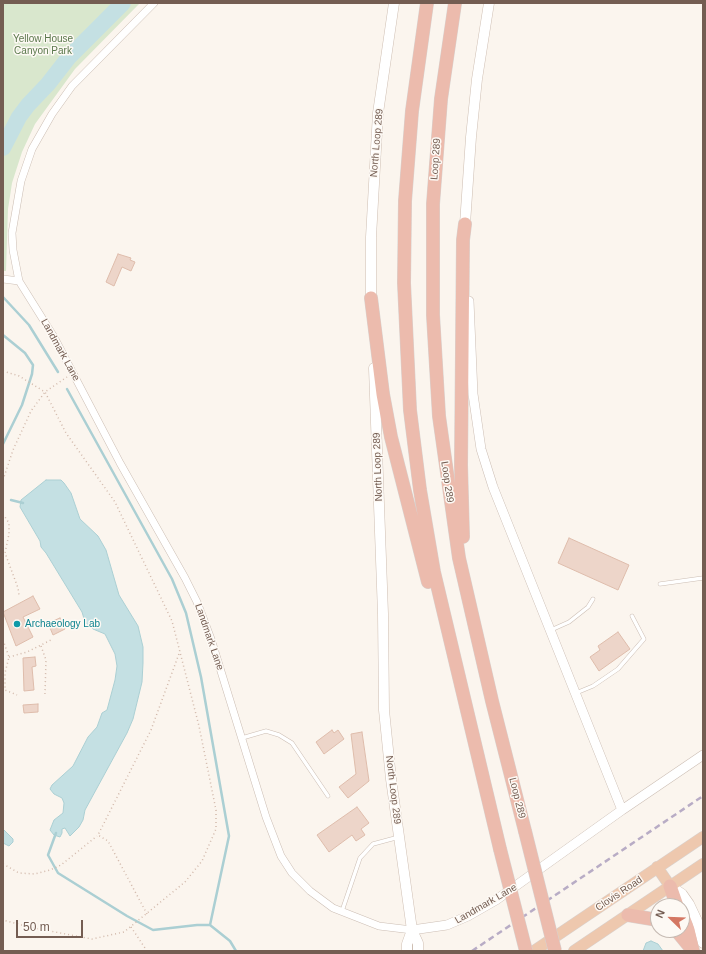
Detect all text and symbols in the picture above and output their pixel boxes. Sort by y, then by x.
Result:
park label: Yellow House Canyon Park [13,33,73,56]
street label: North Loop 289 [368,108,386,178]
street label: Loop 289 [429,138,443,180]
street label: Landmark Lane [38,317,82,383]
street label: North Loop 289 [371,432,385,502]
street label: Loop 289 [438,461,456,503]
street label: Landmark Lane [192,602,226,672]
place label: Archaeology Lab [25,618,100,630]
marker: Archaeology Lab [12,619,22,629]
street label: North Loop 289 [383,755,403,825]
street label: Loop 289 [506,776,528,820]
street label: Clovis Road [593,874,645,914]
street label: Landmark Lane [453,881,519,927]
north arrow [650,898,690,938]
text: N [653,908,667,920]
scale bar [18,912,85,938]
text: 50 m [23,920,50,934]

